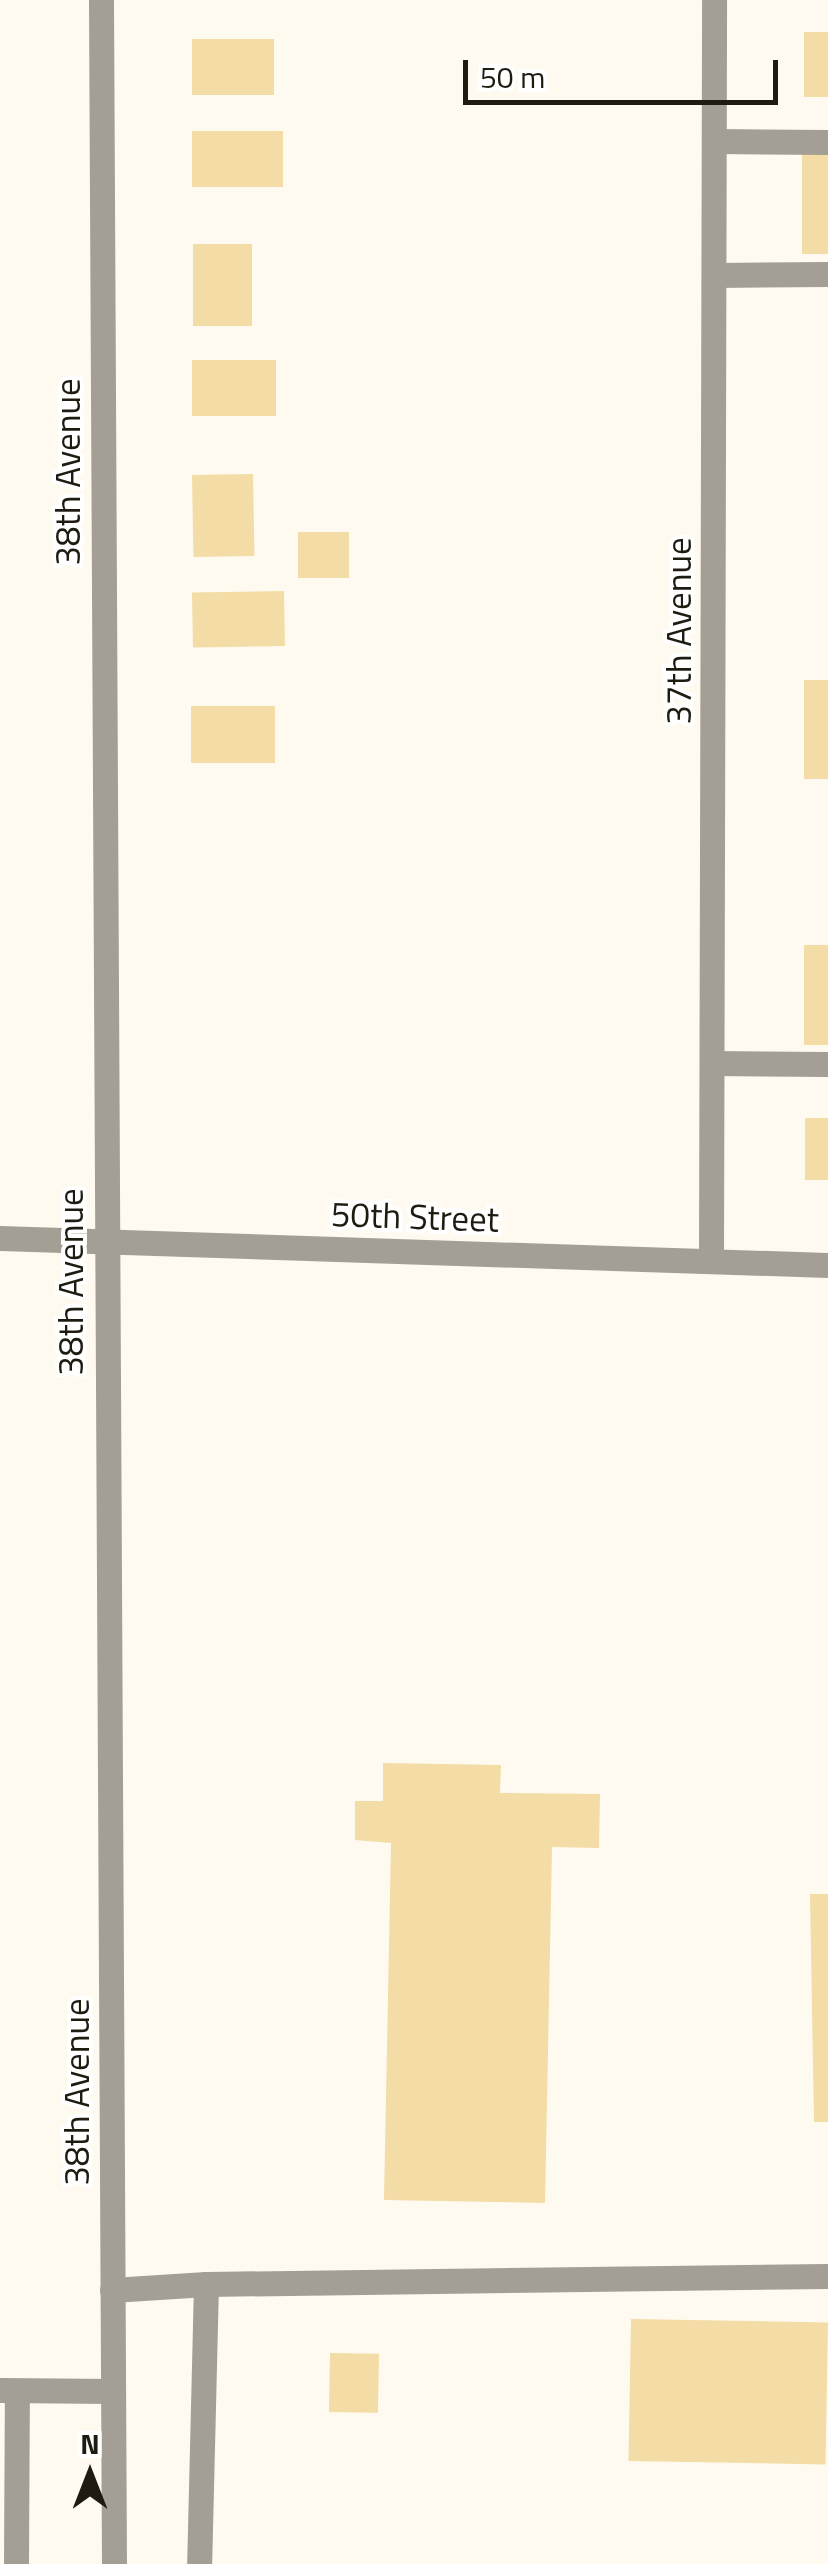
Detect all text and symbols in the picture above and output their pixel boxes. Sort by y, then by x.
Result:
scale bar [468,40,783,102]
text: 50 m [480,54,545,100]
street label: 38th Avenue [46,378,88,566]
street label: 37th Avenue [657,537,699,725]
street label: 38th Avenue [49,1188,91,1376]
street label: 50th Street [330,1192,500,1240]
street label: 38th Avenue [55,1998,97,2186]
text: N [80,2422,100,2465]
north arrow [40,2424,140,2524]

